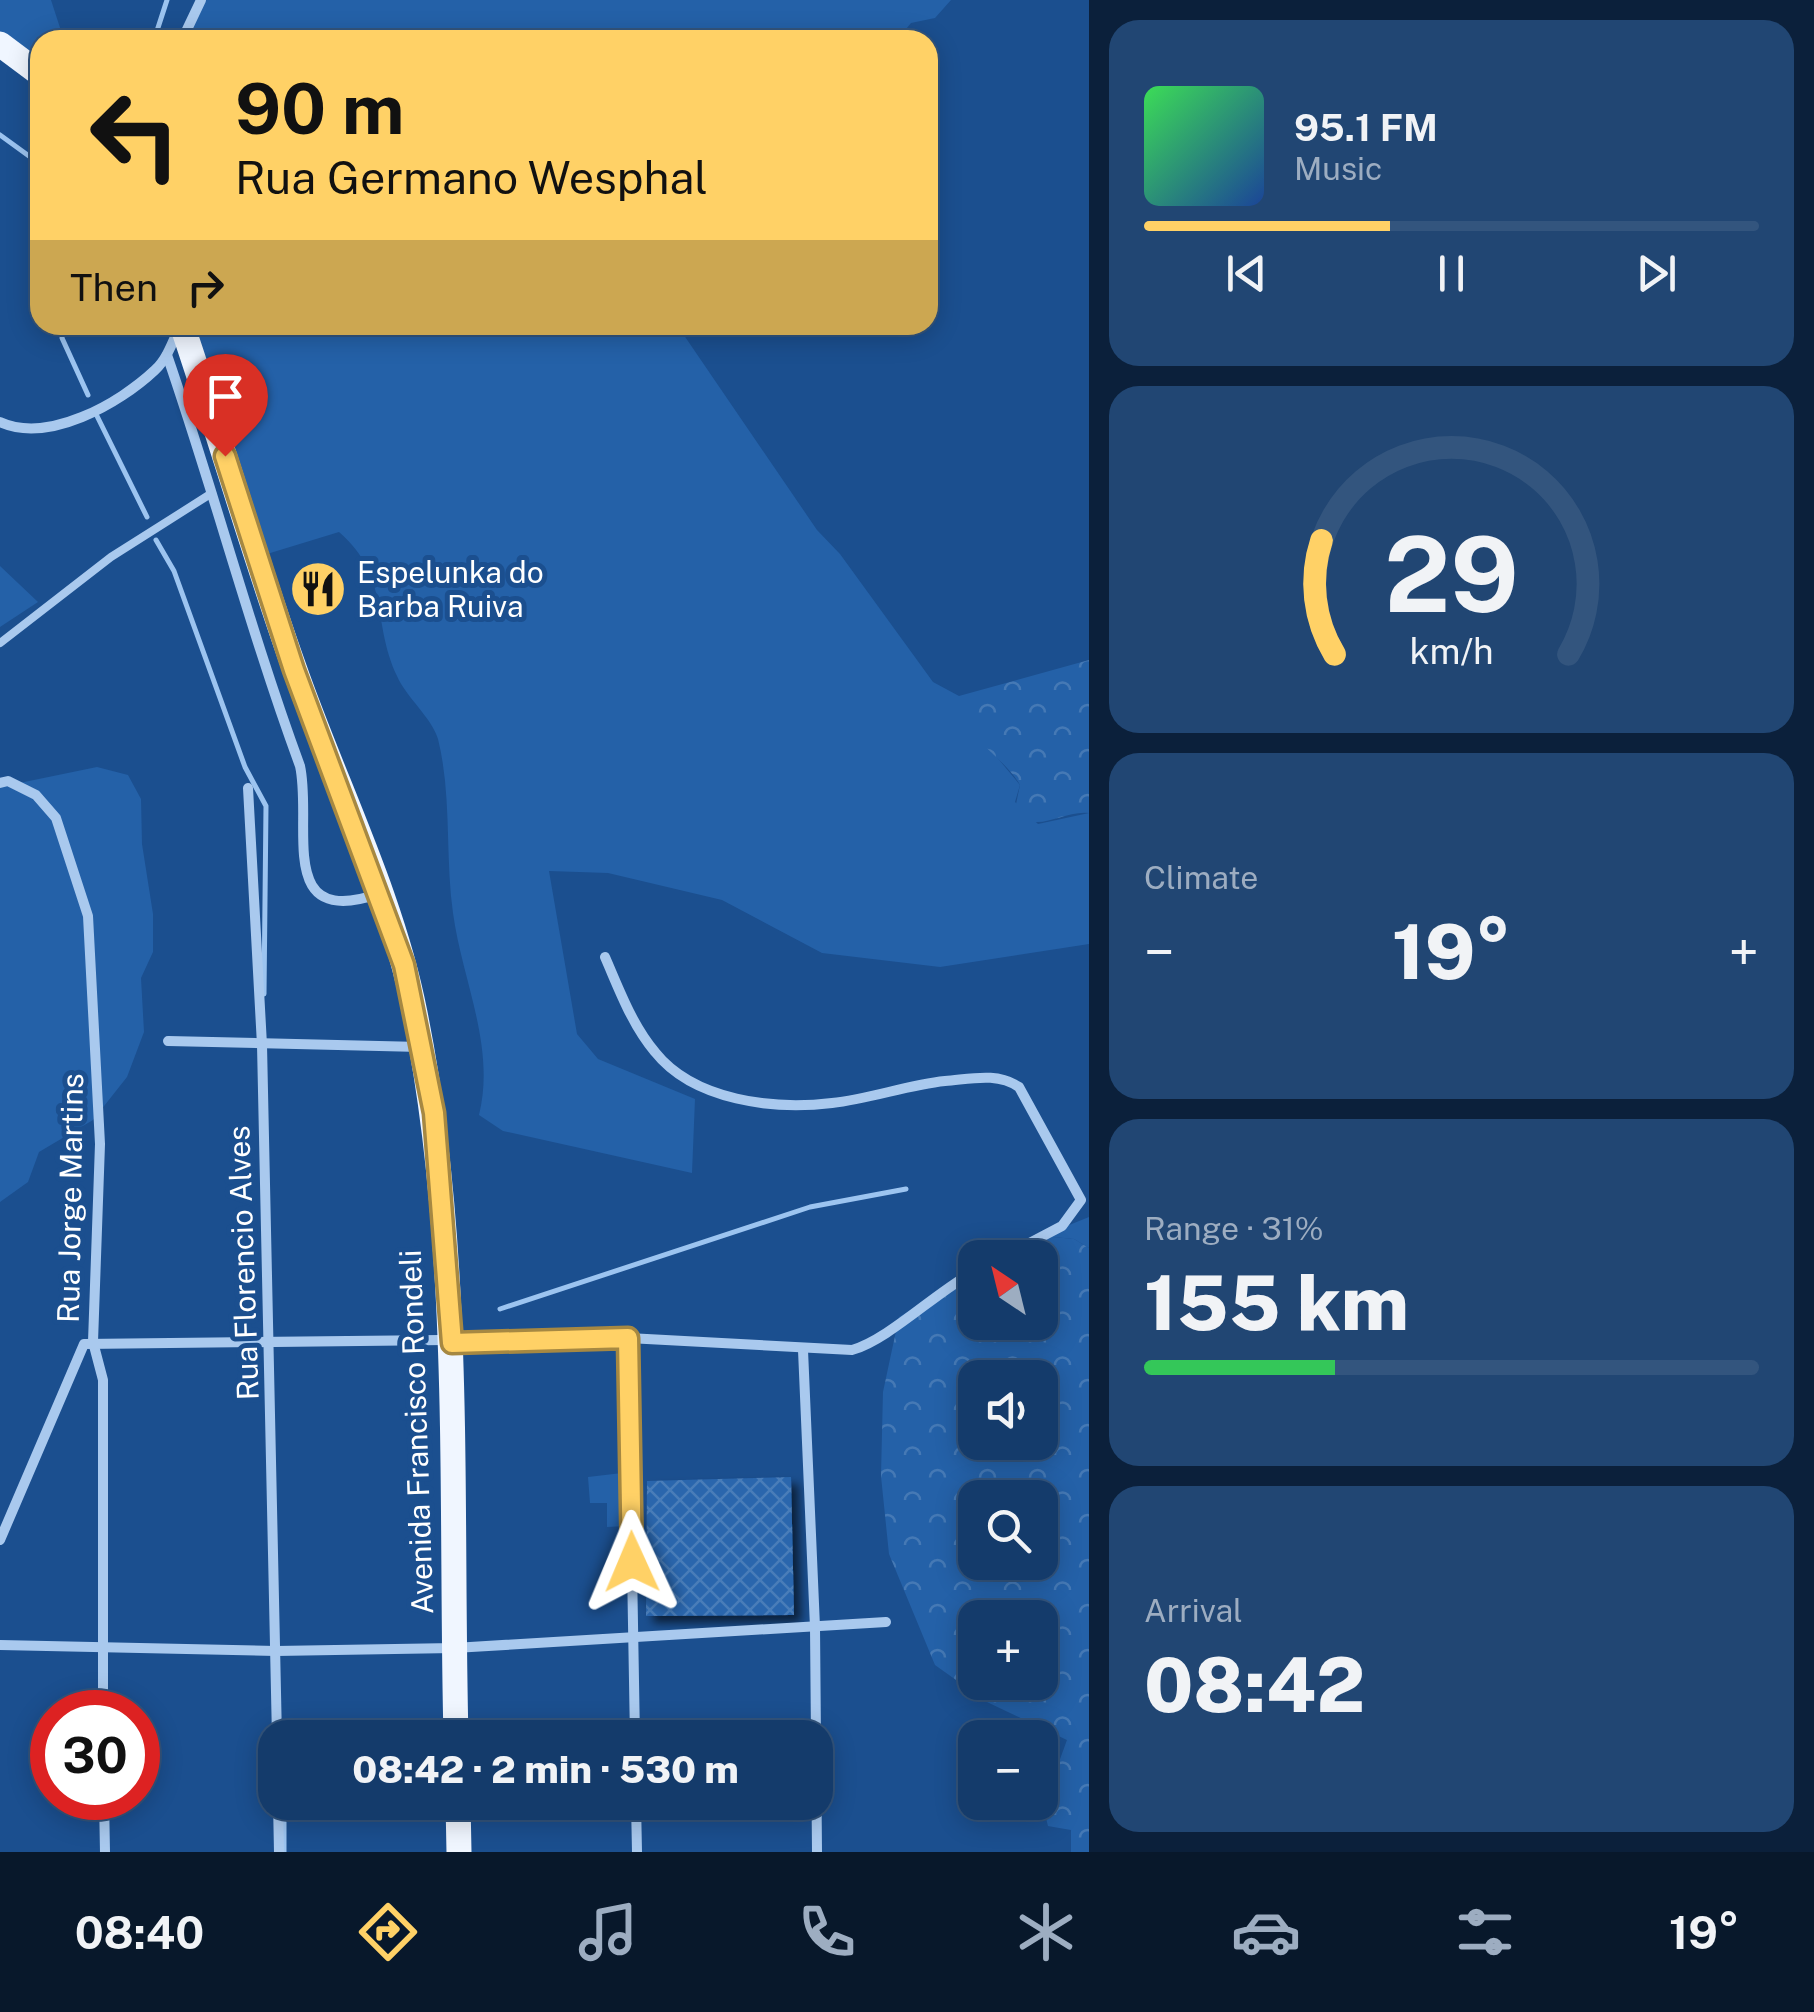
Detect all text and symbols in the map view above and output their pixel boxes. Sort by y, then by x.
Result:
text: 90 m [235,67,405,150]
icon: left [70,70,200,200]
text: 95.1 FM [1294,105,1438,150]
text: Music [1294,150,1382,187]
text: Rua Germano Wesphal [235,151,708,204]
icon: previous [1219,246,1274,301]
icon: pause [1424,246,1479,301]
icon: next [1629,246,1684,301]
icon: right [178,260,233,315]
text: Then [70,265,158,310]
pin [183,354,268,457]
icon: arrive [198,369,253,424]
text: 29 [1384,513,1519,635]
place label: Espelunka do Barba Ruiva [357,554,544,624]
restaurant icon: Espelunka do Barba Ruiva [288,559,348,619]
text: km/h [1409,630,1494,672]
text: Climate [1144,859,1258,896]
text: 19° [1392,908,1511,996]
text: − [1144,920,1175,984]
text: + [1729,920,1759,984]
street label: Rua Jorge Martins [50,1073,90,1323]
street label: Rua Florencio Alves [220,1125,266,1401]
text: Range · 31% [1144,1210,1324,1247]
north arrow [958,1240,1058,1340]
map controls [958,1240,1058,1820]
street label: Avenida Francisco Rondeli [392,1249,440,1615]
text: 155 km [1144,1259,1409,1347]
button: sound [958,1360,1058,1460]
button: search [958,1480,1058,1580]
position arrow [580,1510,684,1614]
text: Arrival [1144,1592,1243,1629]
button: + [958,1600,1058,1700]
text: 08:42 [1144,1641,1365,1729]
speed limit sign: 30 [30,1690,160,1820]
button: − [958,1720,1058,1820]
text: 08:42 · 2 min · 530 m [352,1747,739,1792]
icon: directions [353,1897,423,1967]
icon: music [573,1897,643,1967]
icon: phone [792,1897,862,1967]
icon: climate [1011,1897,1081,1967]
icon: car [1231,1897,1301,1967]
icon: filters [1450,1897,1520,1967]
text: 08:40 [75,1906,204,1959]
text: 19° [1669,1906,1739,1959]

